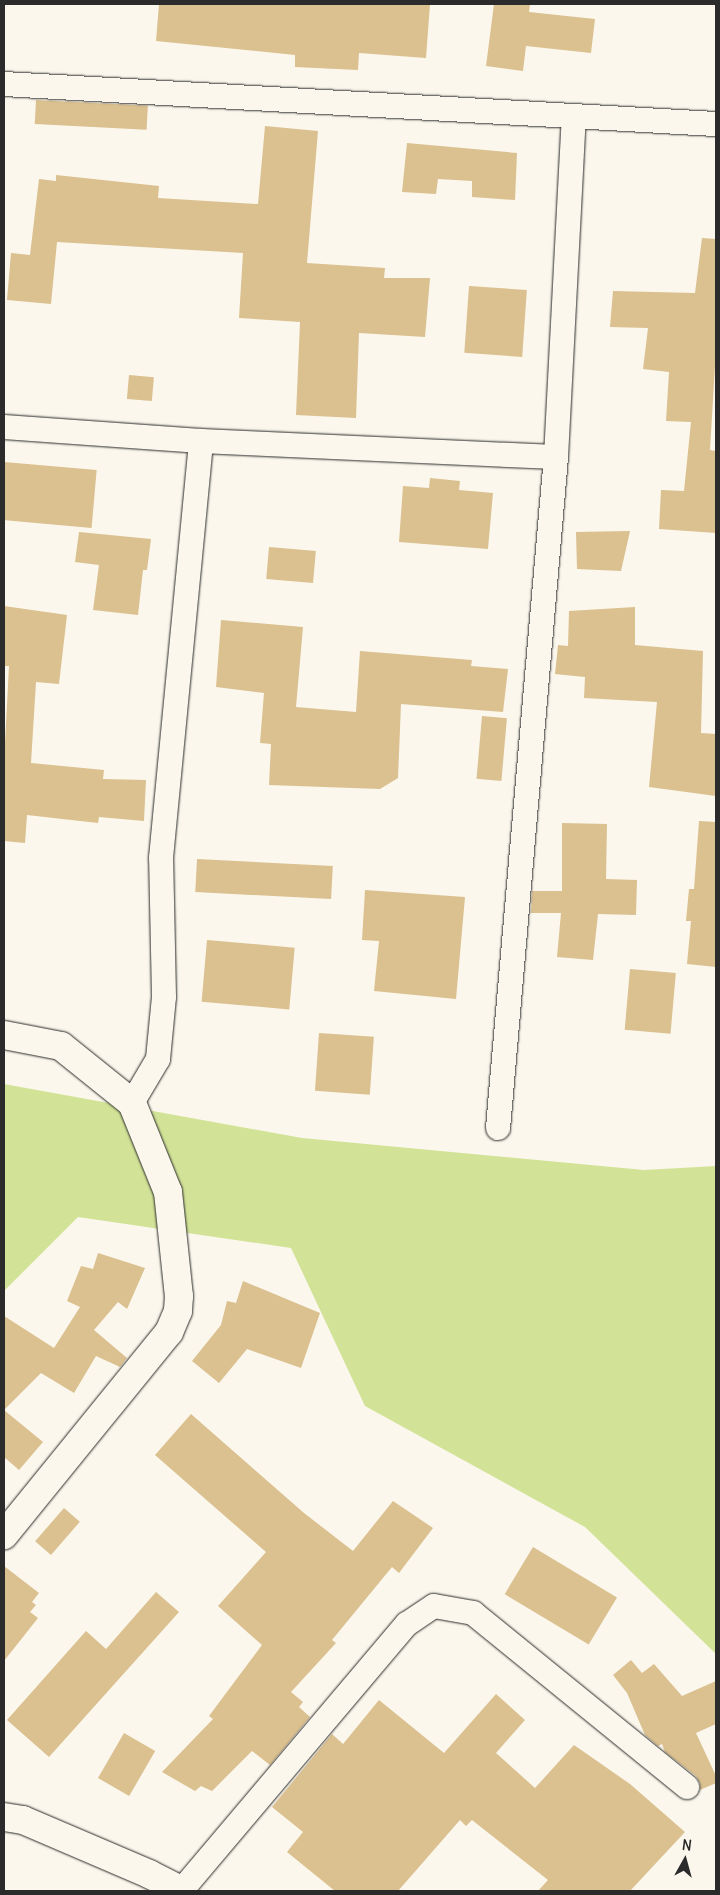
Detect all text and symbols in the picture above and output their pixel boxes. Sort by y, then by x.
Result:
north arrow [660,1835,710,1885]
text: N [681,1836,693,1855]

